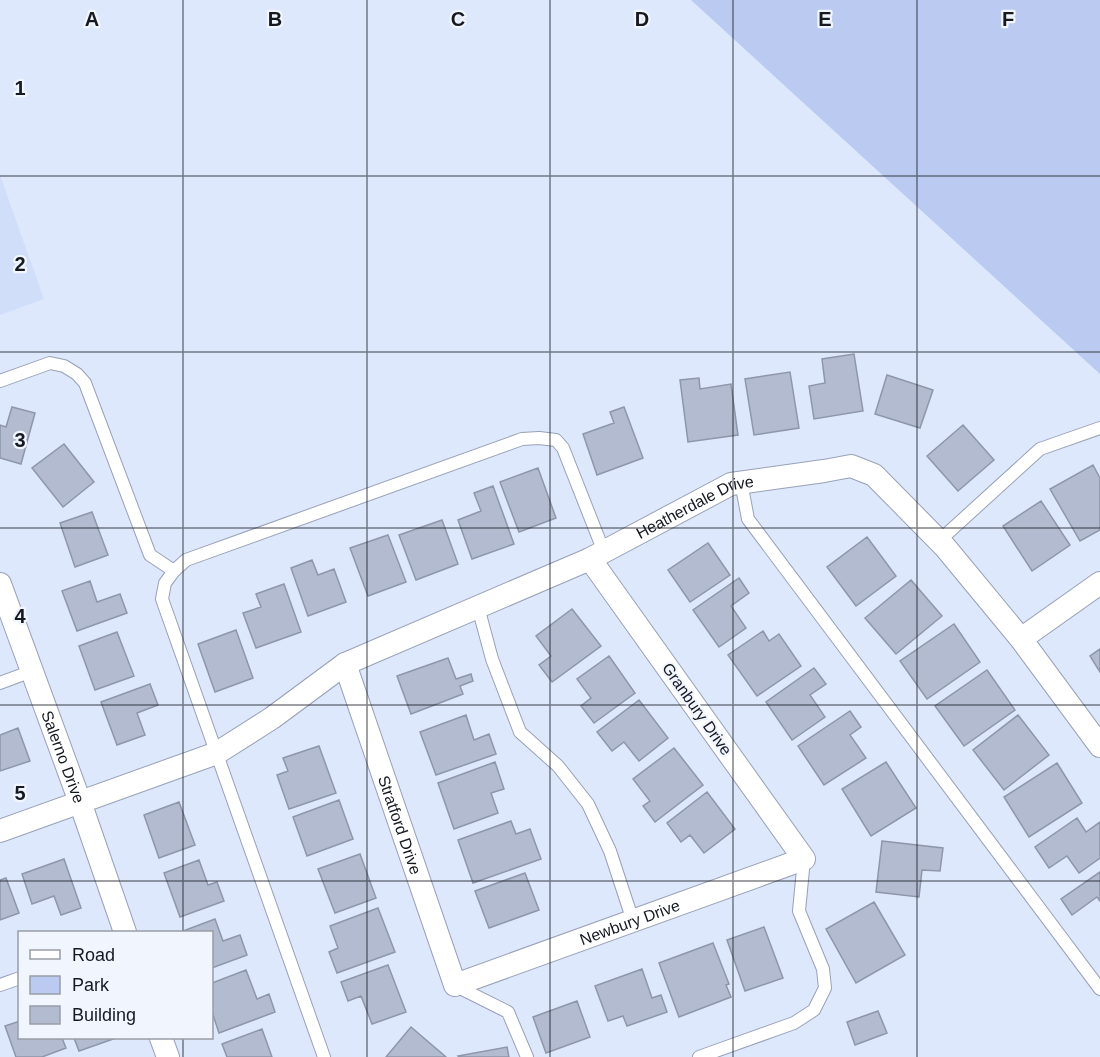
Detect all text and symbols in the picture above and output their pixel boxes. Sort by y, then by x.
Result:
text: A [85,8,99,30]
text: B [268,8,282,30]
text: C [451,8,465,30]
text: D [635,8,649,30]
text: E [818,8,832,30]
text: F [1002,8,1014,30]
text: 1 [14,77,26,99]
text: 2 [14,253,26,275]
text: 3 [14,429,26,451]
street label: Heatherdale Drive [633,472,755,541]
text: 4 [14,605,26,627]
street label: Granbury Drive [659,660,735,758]
street label: Salerno Drive [39,708,88,805]
street label: Stratford Drive [375,773,425,876]
text: 5 [14,782,26,804]
street label: Newbury Drive [577,896,682,948]
legend [18,931,213,1039]
text: Road [72,945,115,965]
text: Park [72,975,110,995]
text: Building [72,1005,136,1025]

